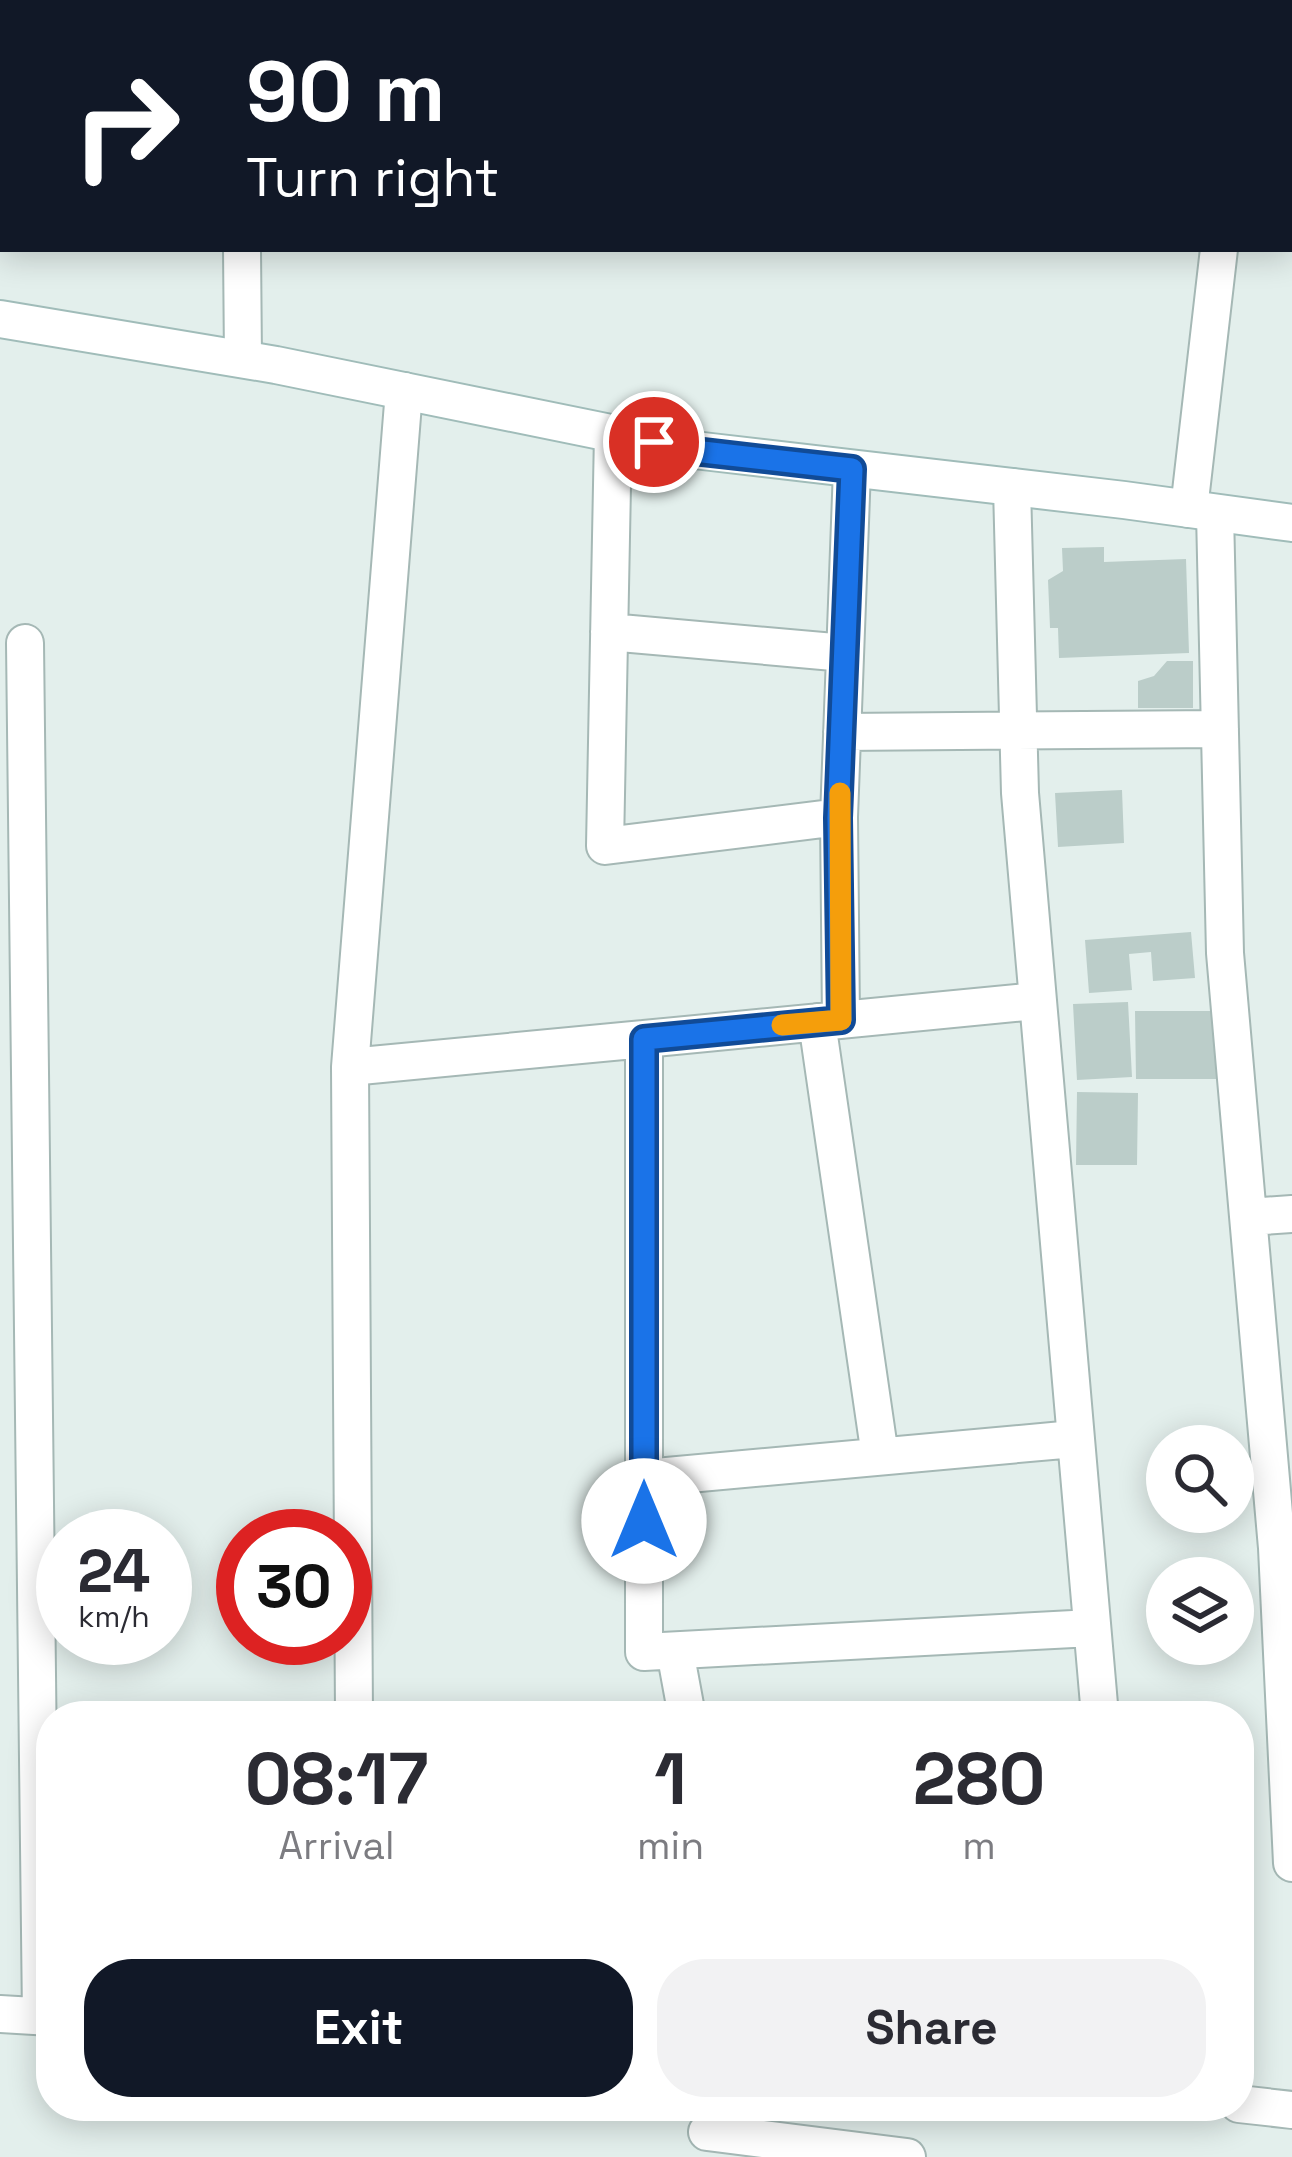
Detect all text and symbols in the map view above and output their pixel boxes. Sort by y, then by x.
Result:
text: 90 m [246,38,445,146]
icon: right [48,48,204,204]
text: Turn right [246,143,499,212]
pin [603,391,705,493]
icon: arrive [621,409,687,475]
map controls [1146,1425,1254,1665]
button: search [1146,1425,1254,1533]
position arrow [581,1458,707,1584]
speed limit sign: 30 [216,1509,372,1665]
text: 24 [78,1533,150,1610]
button: layers [1146,1557,1254,1665]
text: km/h [78,1597,150,1636]
text: 08:17 [245,1733,428,1825]
text: 1 [654,1733,687,1825]
text: 280 [913,1733,1045,1825]
text: Arrival [279,1821,394,1870]
text: min [637,1821,704,1870]
text: m [962,1821,996,1870]
button: Exit [84,1959,633,2097]
button: Share [657,1959,1206,2097]

